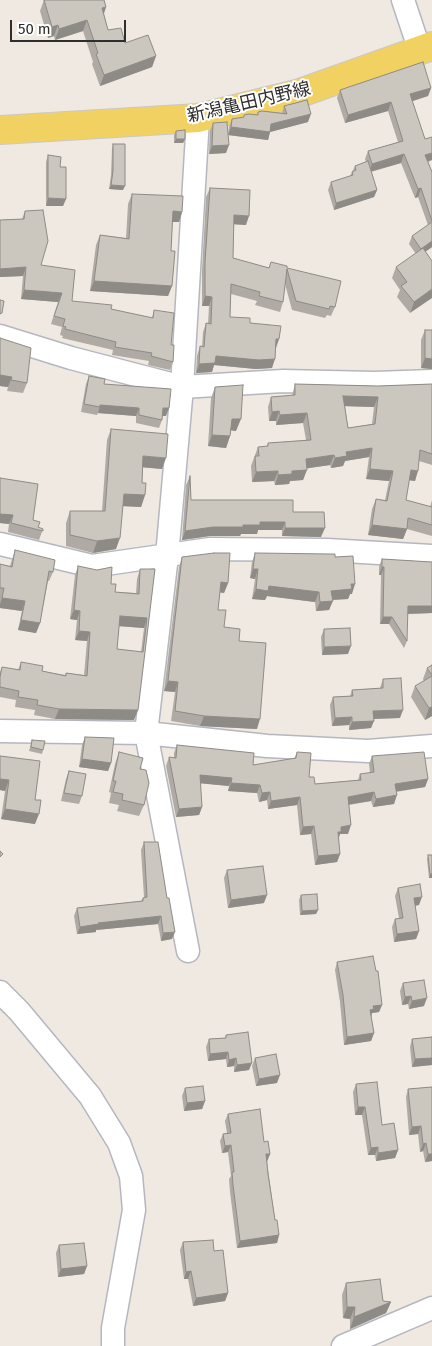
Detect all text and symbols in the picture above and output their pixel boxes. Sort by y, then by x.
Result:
scale bar [12,10,129,42]
text: 50 m [18,20,51,38]
street label: 新潟亀田内野線 [185,78,313,128]

